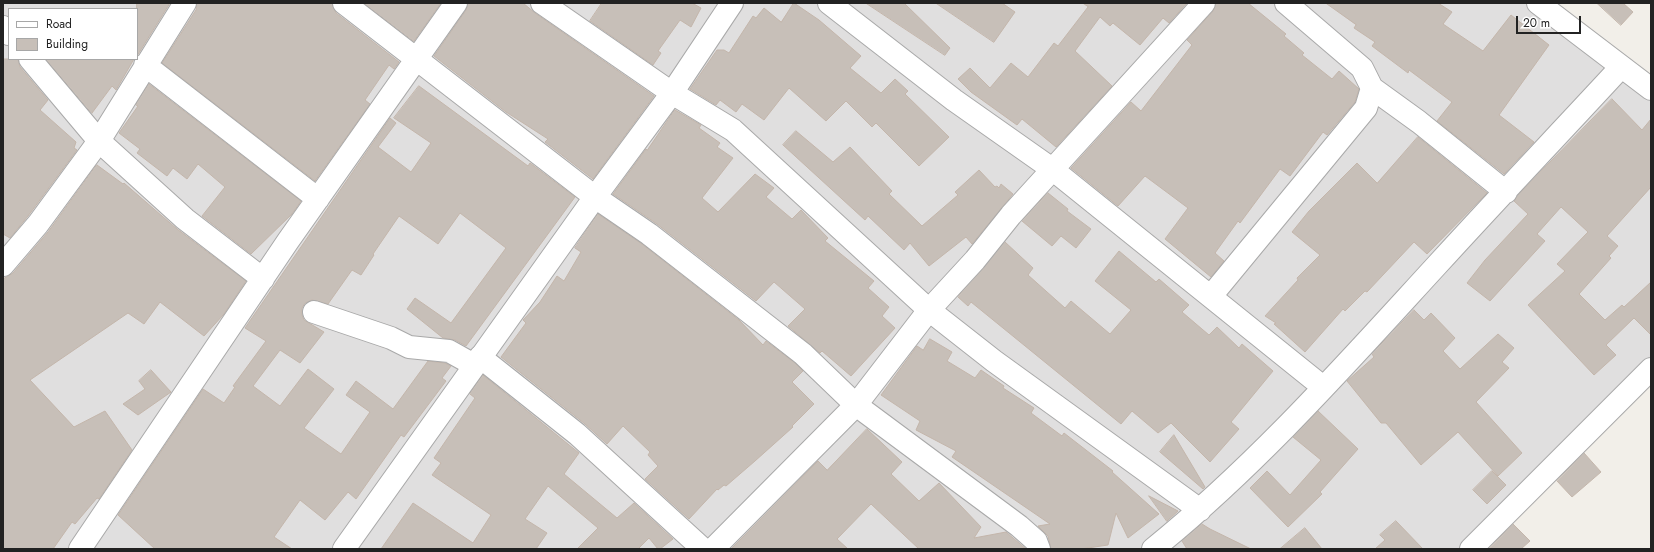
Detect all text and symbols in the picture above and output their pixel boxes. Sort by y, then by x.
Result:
legend [8,8,138,60]
scale bar [1518,8,1583,34]
text: 20 m [1523,14,1550,32]
text: Road [46,15,72,33]
text: Building [46,35,88,53]

